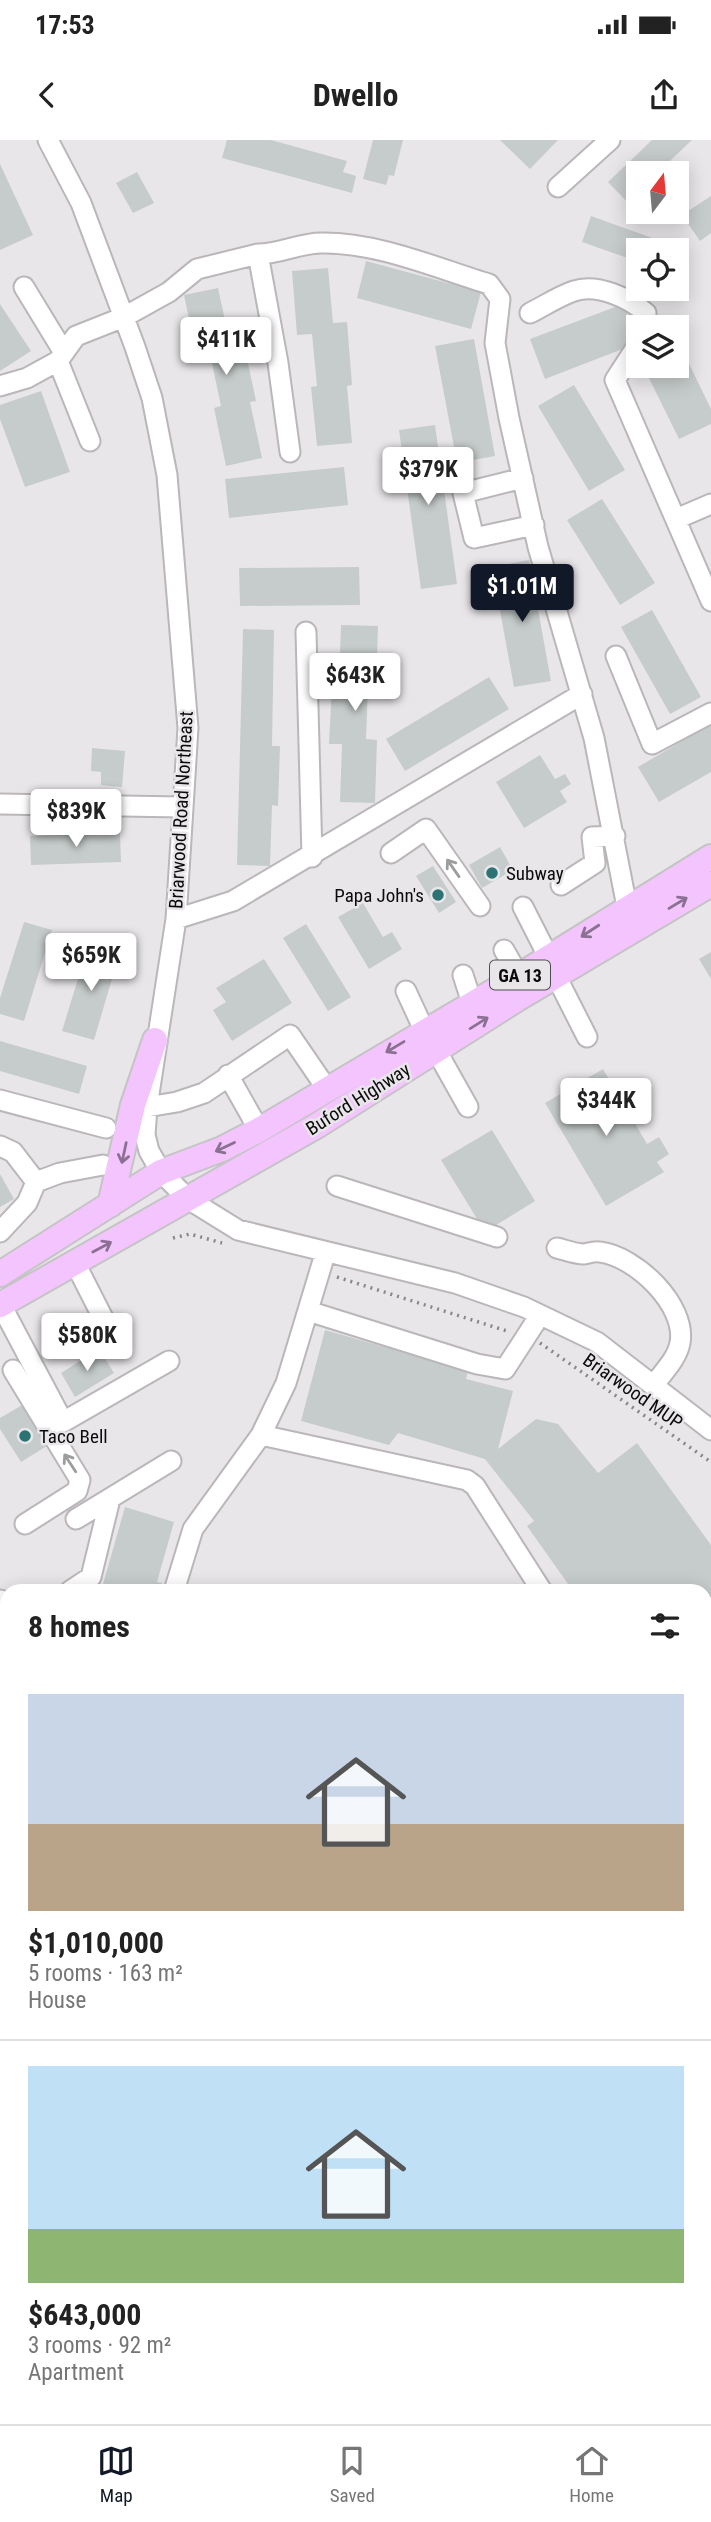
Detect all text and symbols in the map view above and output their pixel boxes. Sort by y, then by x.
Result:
text: 17:53 [35,10,95,40]
icon: back [28,76,66,114]
text: Dwello [313,76,398,114]
icon: share [645,76,683,114]
north arrow [626,161,690,224]
map controls [626,161,689,378]
button: locate [626,238,689,301]
button: layers [626,315,689,378]
pin: $411K [177,317,275,377]
text: $411K [196,326,256,353]
pin: $379K [379,448,477,507]
text: $379K [398,456,458,483]
pin: $1.01M [465,564,579,624]
text: $1.01M [487,573,557,600]
pin: $643K [306,654,404,713]
text: $643K [325,662,385,689]
street label: Briarwood Road Northeast [164,711,198,909]
pin: $839K [27,790,125,849]
text: $839K [46,798,106,825]
one-way arrow [446,858,461,877]
place label: Subway [506,862,564,885]
marker: Subway [484,865,500,881]
place label: Papa John's [334,884,424,907]
marker: Papa John's [430,887,446,903]
one-way arrow [667,896,687,910]
one-way arrow [581,924,601,938]
pin: $659K [42,934,140,993]
text: $659K [61,942,121,969]
road number: GA 13 [490,960,550,990]
one-way arrow [469,1016,488,1030]
one-way arrow [386,1040,405,1055]
street label: Buford Highway [302,1058,414,1140]
pin: $344K [557,1079,655,1138]
text: $344K [576,1087,636,1114]
one-way arrow [116,1141,130,1164]
one-way arrow [215,1141,236,1154]
one-way arrow [91,1240,111,1254]
pin: $580K [38,1314,136,1373]
text: $580K [57,1322,117,1349]
street label: Briarwood MUP [579,1348,687,1434]
place label: Taco Bell [39,1425,108,1448]
marker: Taco Bell [17,1428,33,1444]
one-way arrow [62,1454,76,1474]
icon: filters [646,1607,684,1645]
text: 8 homes [28,1609,130,1644]
icon: home [293,1739,419,1865]
text: $1,010,000 [28,1925,164,1960]
text: 5 rooms · 163 m² [28,1960,183,1987]
text: House [28,1987,86,2014]
icon: home [293,2111,419,2237]
text: $643,000 [28,2297,141,2332]
text: 3 rooms · 92 m² [28,2332,171,2359]
text: Apartment [28,2359,124,2386]
tab: Map [97,2442,135,2507]
tab: Saved [330,2442,375,2507]
tab: Home [569,2442,614,2507]

